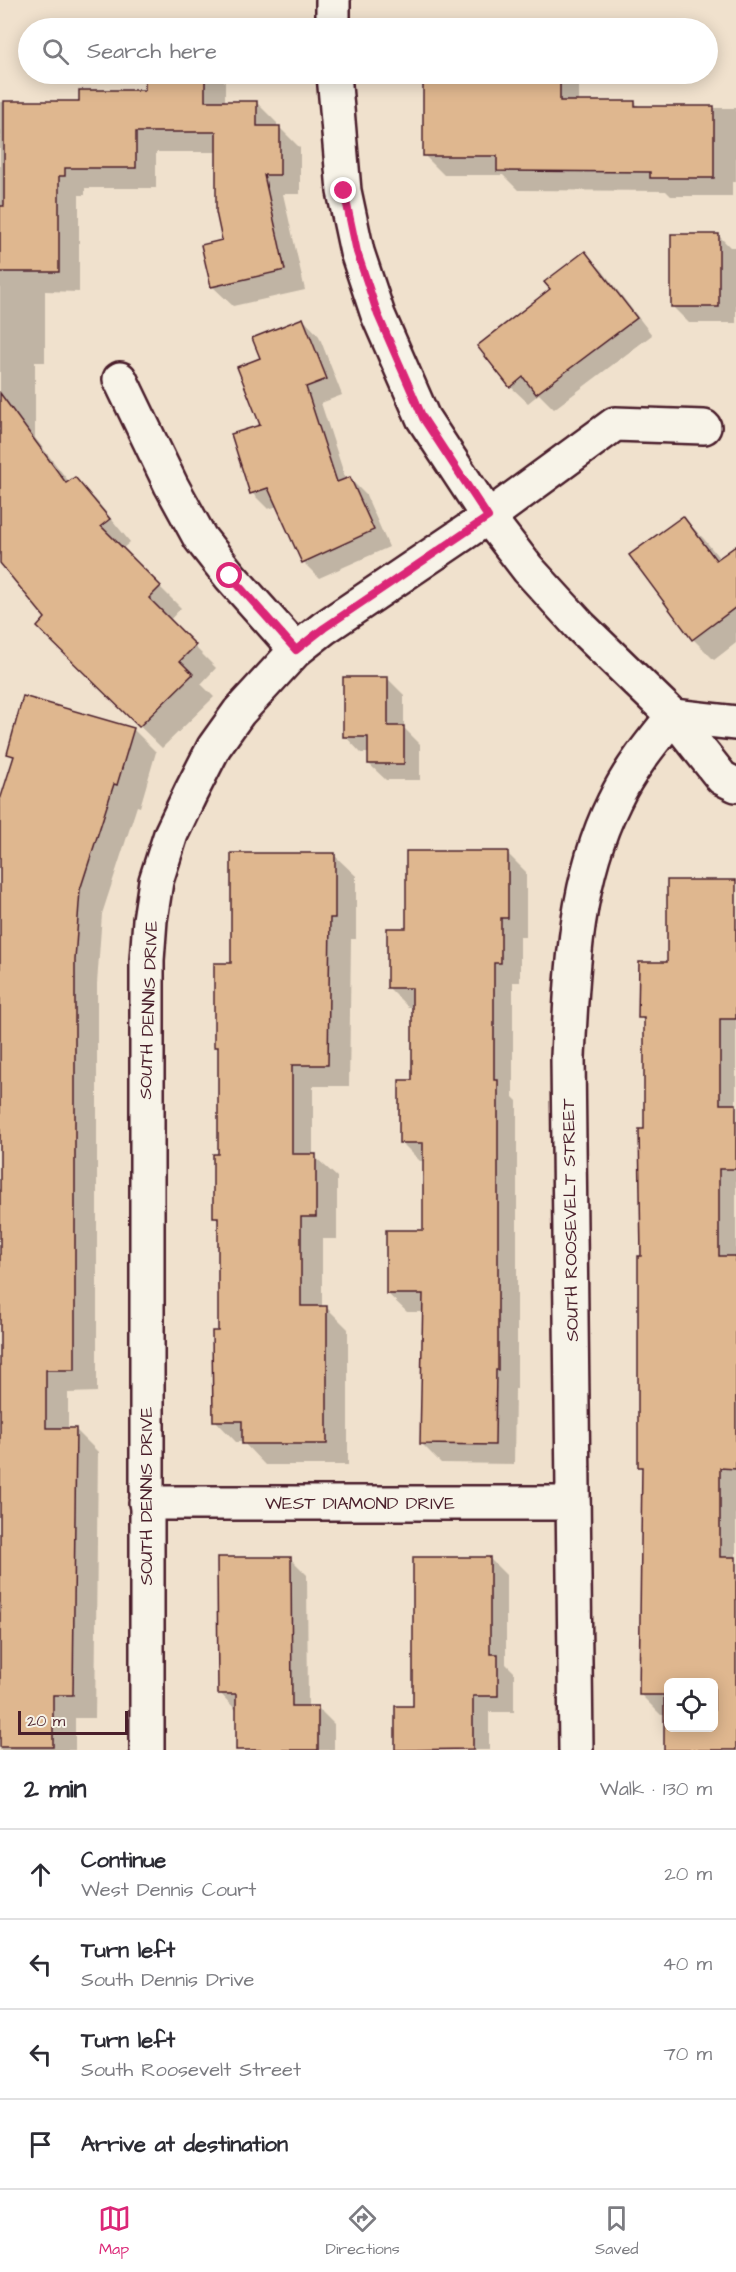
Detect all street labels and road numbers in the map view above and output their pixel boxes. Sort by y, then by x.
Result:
street label: SOUTH DENNIS DRIVE [133,920,164,1100]
street label: SOUTH ROOSEVELT STREET [556,1097,585,1342]
street label: SOUTH DENNIS DRIVE [134,1406,159,1585]
street label: WEST DIAMOND DRIVE [265,1491,455,1516]

